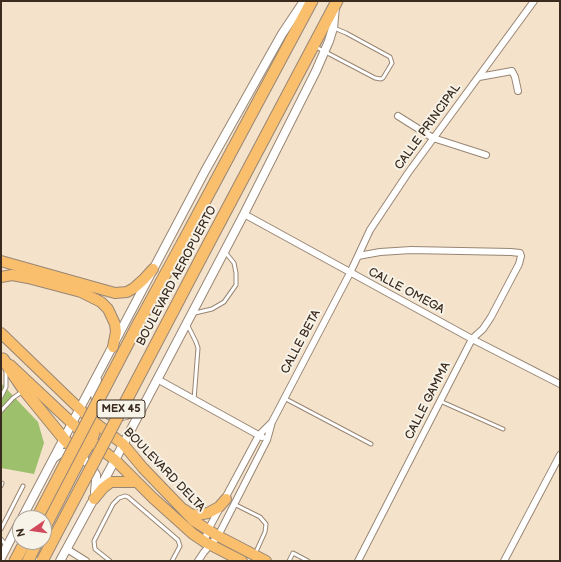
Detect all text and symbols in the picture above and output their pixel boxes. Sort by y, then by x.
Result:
street label: CALLE PRINCIPAL [392,81,464,173]
street label: BOULEVARD AEROPUERTO [134,204,220,348]
street label: CALLE OMEGA [365,265,447,317]
street label: CALLE BETA [278,308,324,376]
street label: CALLE GAMMA [402,360,454,442]
road number: MEX 45 [97,400,145,418]
street label: BOULEVARD DELTA [120,425,208,515]
north arrow [12,510,52,550]
text: N [14,527,28,538]

